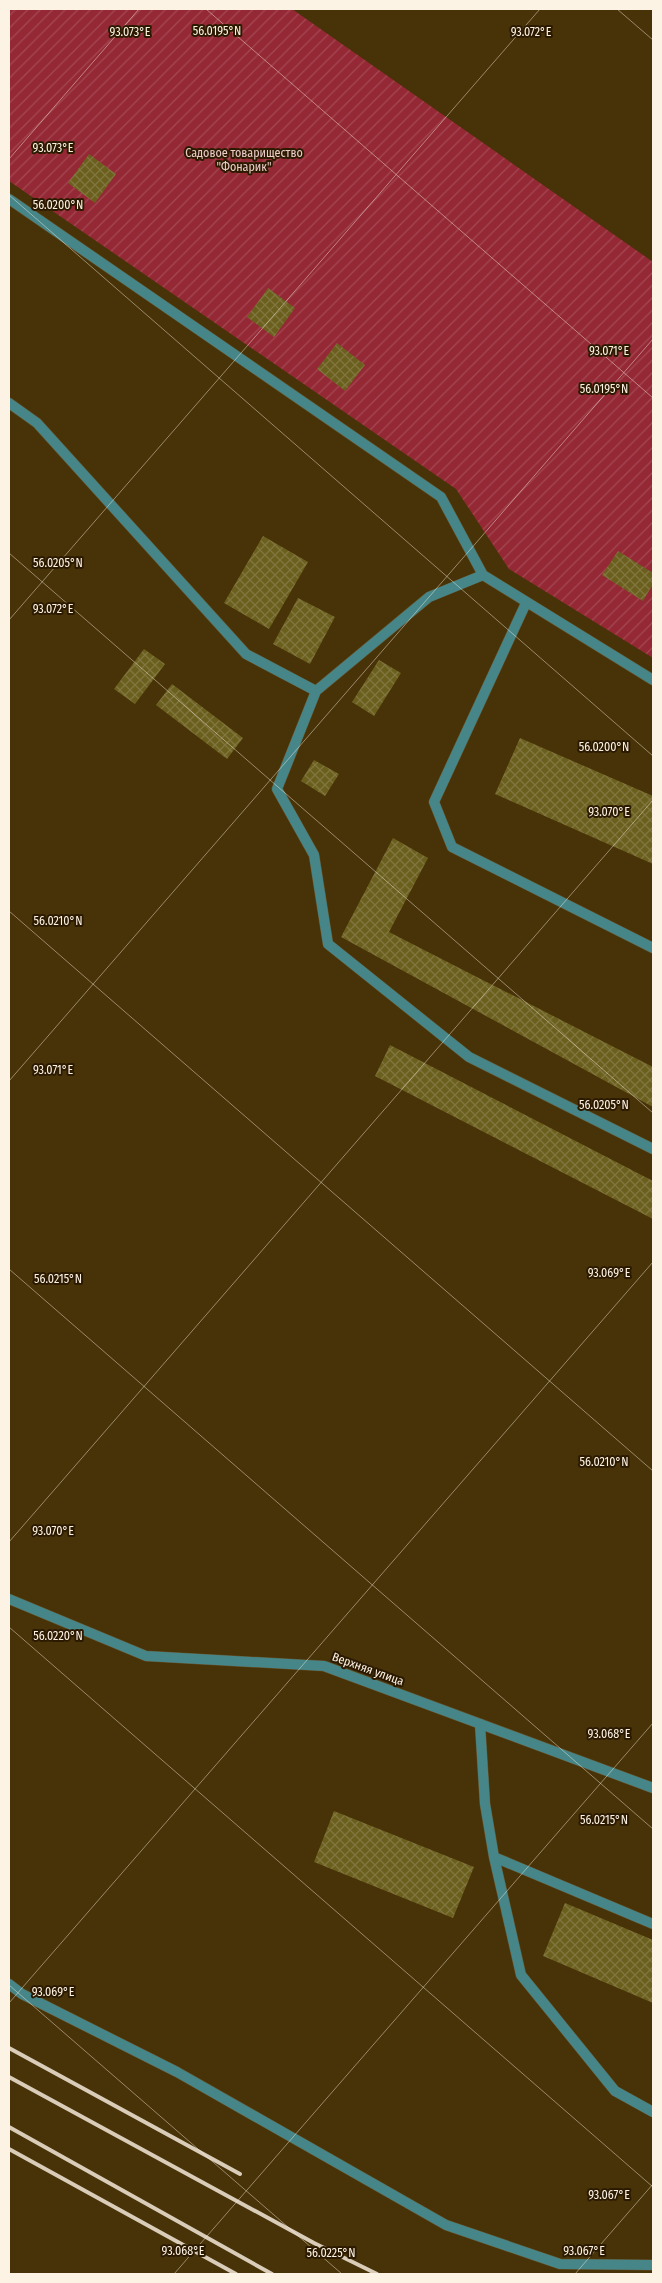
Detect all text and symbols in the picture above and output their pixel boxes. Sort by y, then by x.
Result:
text: 56.0195°N [193,24,241,38]
text: 93.073°E [110,25,151,39]
text: 93.072°E [511,25,552,39]
text: 93.073°E [33,141,74,155]
park label: Садовое товарищество "Фонарик" [185,146,303,174]
text: 56.0200°N [33,198,83,212]
text: 93.071°E [589,344,629,358]
text: 56.0195°N [580,382,628,396]
text: 56.0205°N [33,556,83,570]
text: 93.072°E [33,602,74,616]
text: 56.0200°N [579,740,629,754]
text: 93.070°E [588,805,630,819]
text: 56.0210°N [34,914,82,928]
text: 93.071°E [33,1063,73,1077]
text: 56.0205°N [579,1098,629,1112]
text: 93.069°E [588,1266,631,1280]
text: 56.0215°N [34,1272,82,1286]
text: 56.0210°N [580,1455,628,1469]
text: 93.070°E [32,1524,74,1538]
text: 56.0220°N [33,1629,83,1643]
street label: Верхняя улица [330,1650,406,1688]
text: 93.068°E [588,1727,631,1741]
text: 56.0215°N [580,1813,628,1827]
text: 93.069°E [32,1985,75,1999]
text: 93.067°E [588,2188,630,2202]
text: 93.068°E [162,2244,205,2258]
text: 93.067°E [563,2244,605,2258]
text: 56.0225°N [307,2246,355,2260]

